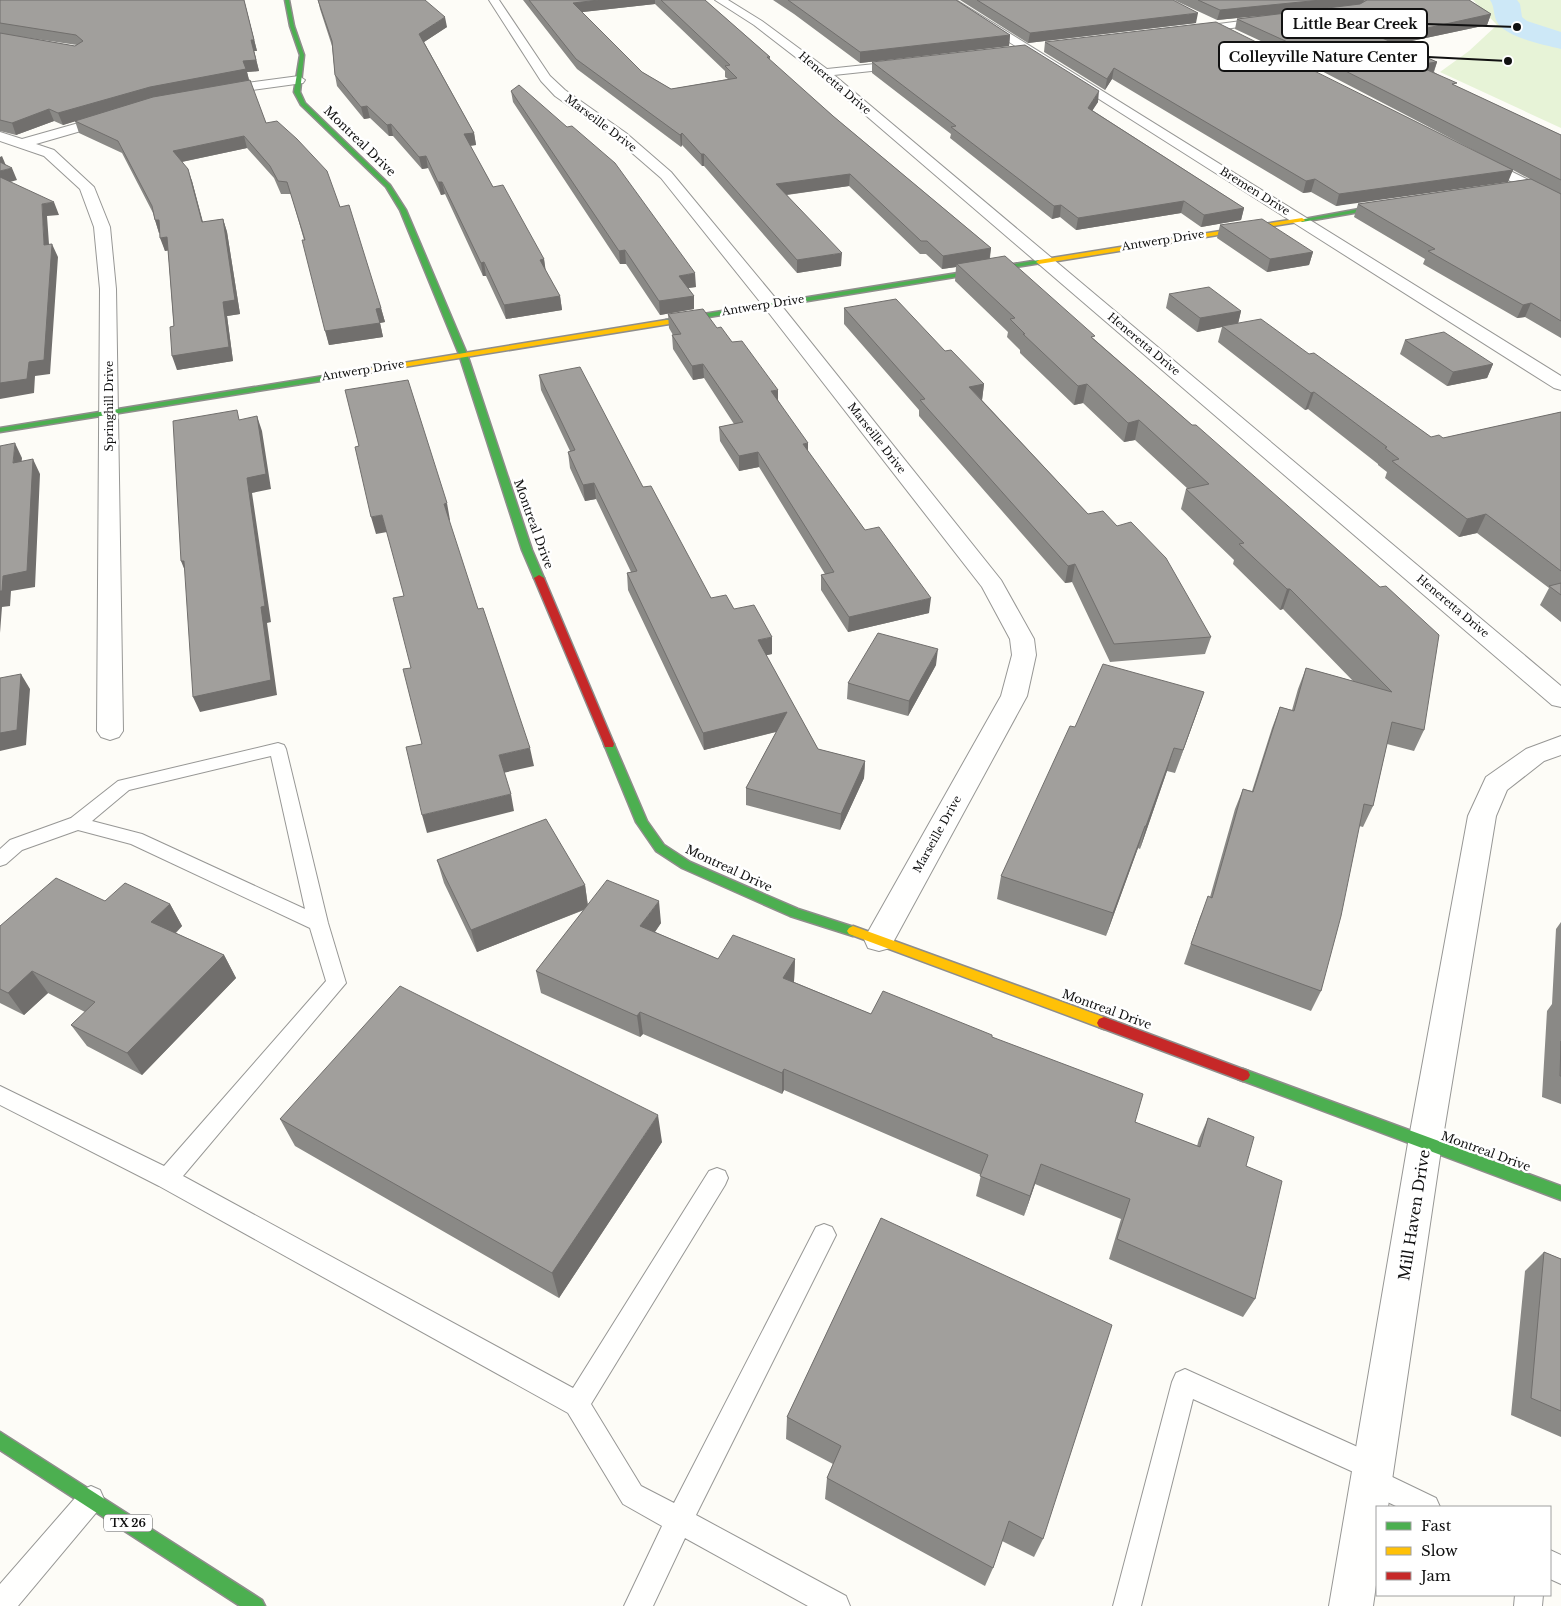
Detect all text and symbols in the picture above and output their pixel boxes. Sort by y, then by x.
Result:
callout: Little Bear Creek [1282,9,1427,38]
text: Little Bear Creek [1292,15,1418,33]
callout: Colleyville Nature Center [1219,42,1428,71]
text: Colleyville Nature Center [1229,48,1417,66]
street label: Heneretta Drive [796,49,874,117]
street label: Marseille Drive [562,91,640,155]
street label: Montreal Drive [321,103,399,179]
street label: Bremen Drive [1217,164,1293,218]
street label: Antwerp Drive [1120,227,1205,254]
street label: Antwerp Drive [720,292,805,319]
street label: Heneretta Drive [1105,310,1183,378]
street label: Antwerp Drive [320,357,405,384]
street label: Springhill Drive [102,361,116,451]
street label: Marseille Drive [845,400,909,476]
street label: Montreal Drive [511,477,557,571]
street label: Heneretta Drive [1414,572,1492,640]
street label: Marseille Drive [910,793,964,875]
street label: Montreal Drive [683,841,775,895]
street label: Montreal Drive [1060,986,1154,1032]
street label: Montreal Drive [1439,1128,1533,1174]
street label: Mill Haven Drive [1394,1148,1434,1282]
legend [1376,1506,1551,1596]
road number: TX 26 [104,1515,152,1532]
text: Fast [1421,1516,1452,1535]
text: Slow [1421,1541,1458,1560]
text: Jam [1419,1566,1451,1585]

